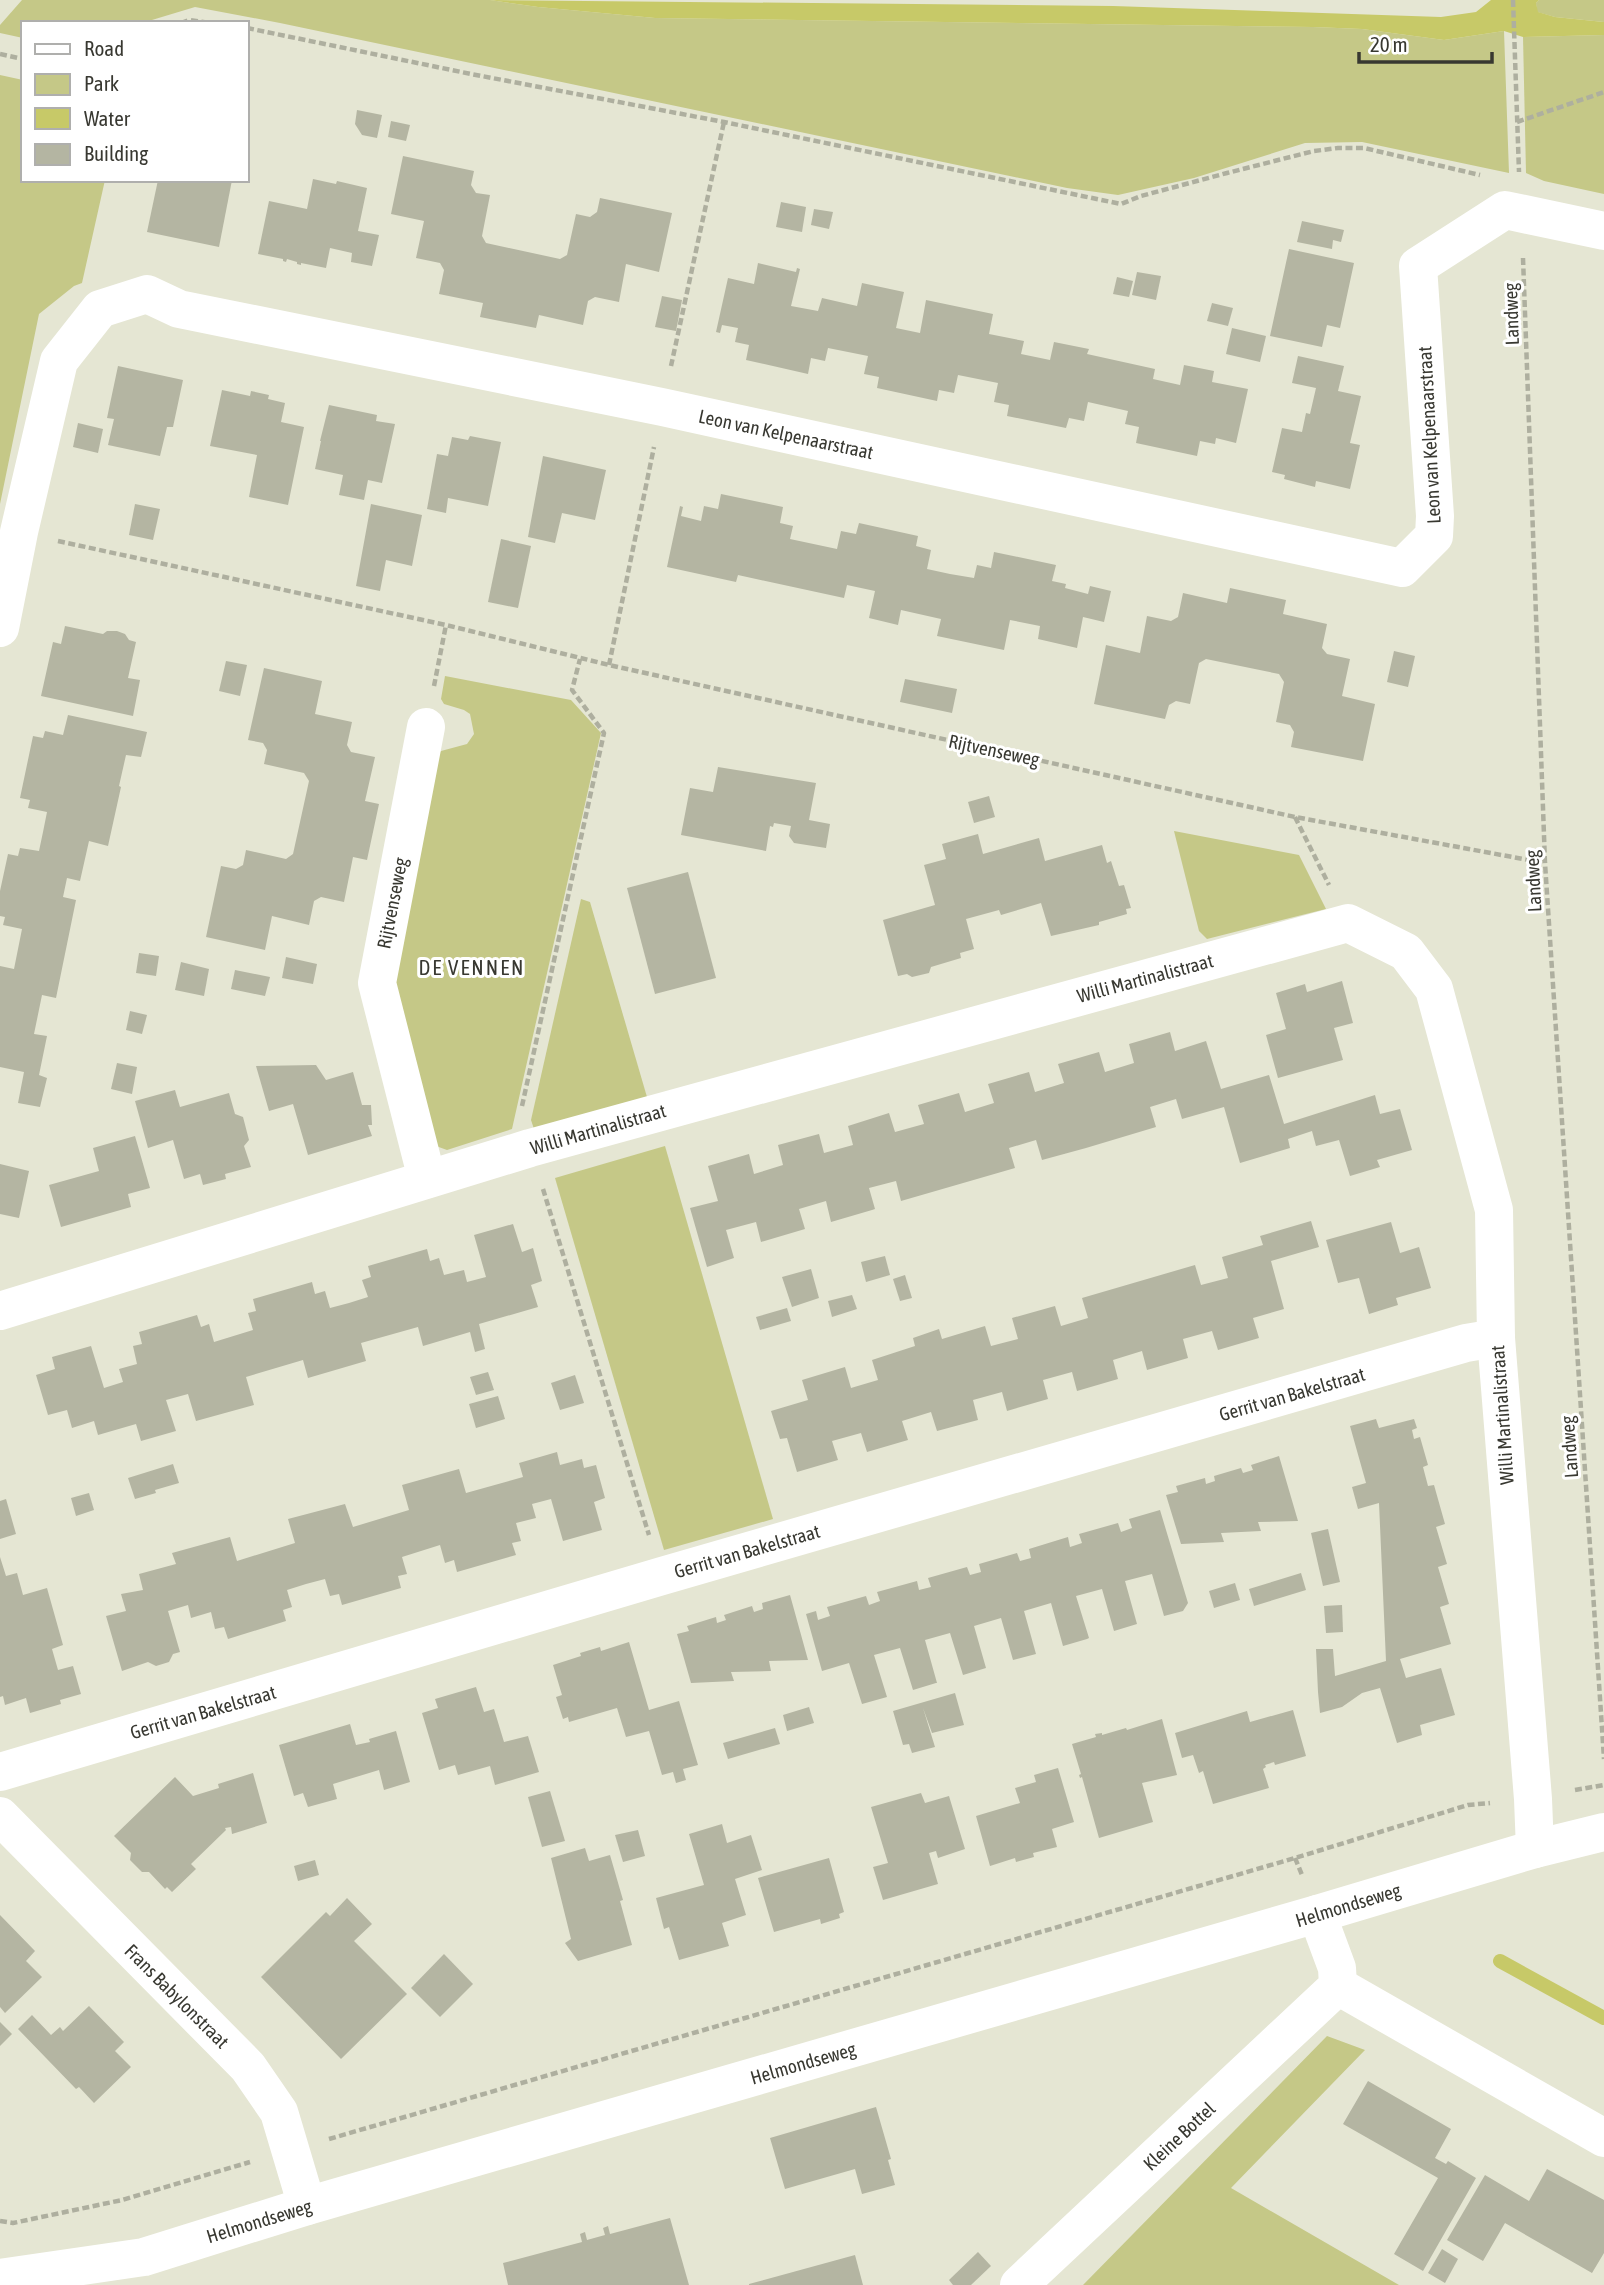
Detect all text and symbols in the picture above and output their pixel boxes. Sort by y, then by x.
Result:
legend [21,21,248,182]
scale bar [1359,21,1492,65]
text: 20 m [1370,32,1408,56]
text: Road [84,36,124,60]
text: Park [84,71,119,95]
text: Water [84,106,131,130]
text: Building [84,141,148,165]
street label: Landweg [1499,282,1523,346]
street label: Leon van Kelpenaarstraat [1413,345,1445,525]
street label: Leon van Kelpenaarstraat [697,405,875,463]
street label: Rijtvenseweg [947,730,1042,771]
street label: Landweg [1520,848,1546,913]
street label: Rijtvenseweg [372,855,412,950]
street label: Willi Martinalistraat [1075,949,1215,1007]
district label: DE VENNEN [419,955,525,979]
street label: Willi Martinalistraat [528,1099,668,1159]
street label: Willi Martinalistraat [1486,1344,1518,1486]
street label: Gerrit van Bakelstraat [1217,1363,1367,1425]
street label: Landweg [1556,1414,1582,1479]
street label: Gerrit van Bakelstraat [672,1520,822,1582]
street label: Gerrit van Bakelstraat [128,1681,278,1743]
street label: Helmondseweg [1293,1878,1404,1931]
street label: Frans Babylonstraat [120,1939,234,2053]
street label: Helmondseweg [748,2037,859,2089]
street label: Kleine Bottel [1139,2097,1219,2175]
street label: Helmondseweg [204,2194,315,2247]

